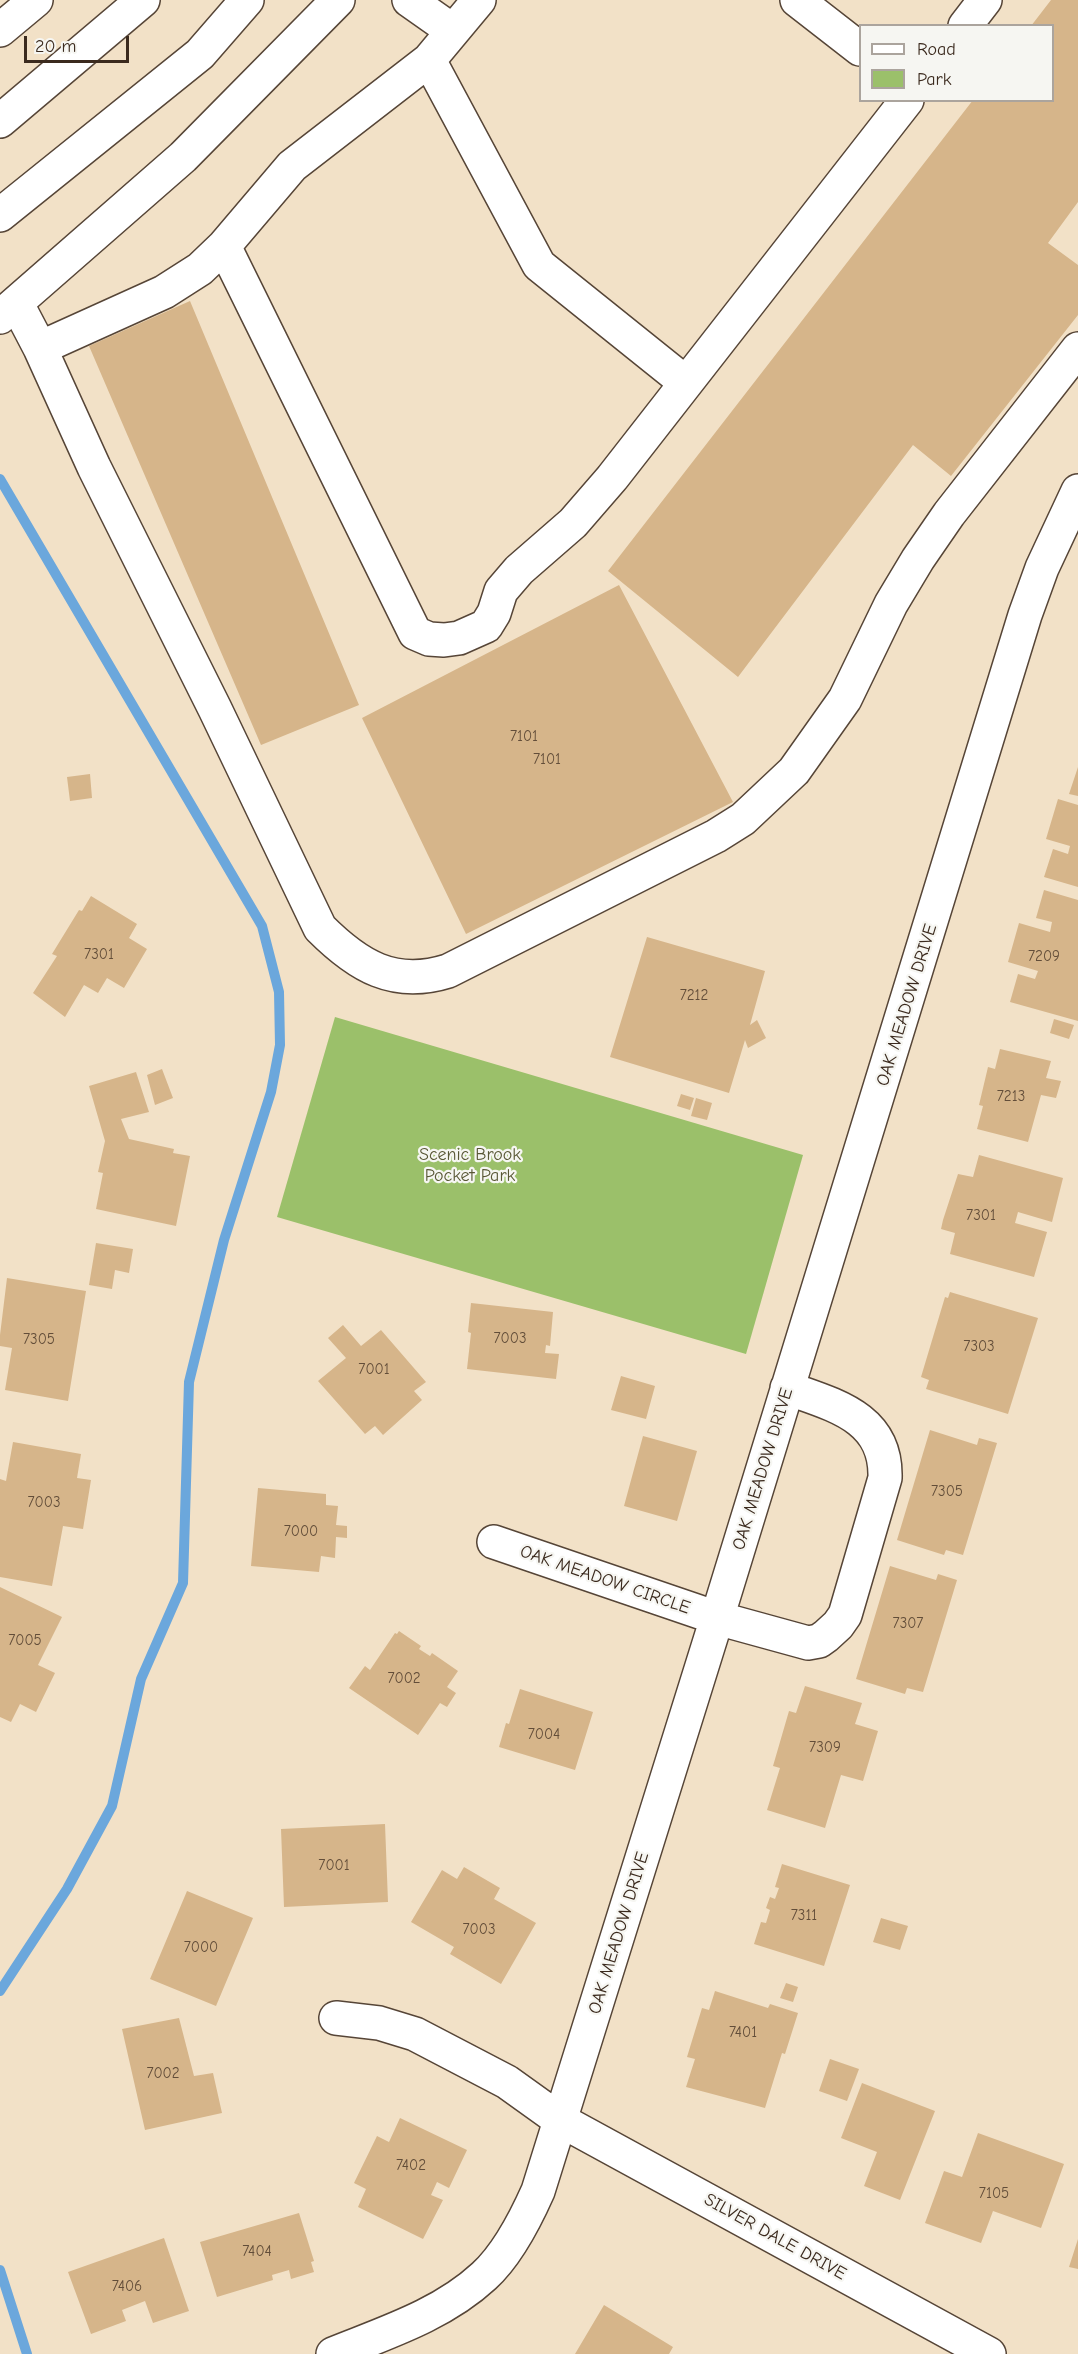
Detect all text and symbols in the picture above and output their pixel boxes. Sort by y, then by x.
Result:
scale bar [27,24,132,62]
legend [859,24,1054,102]
text: 20 m [35,36,76,57]
text: Road [917,39,956,60]
text: Park [917,69,951,90]
house number: 7101 [510,728,538,746]
house number: 7101 [533,751,561,769]
street label: OAK MEADOW DRIVE [872,921,942,1089]
house number: 7301 [84,946,114,964]
house number: 7209 [1028,948,1060,966]
house number: 7212 [680,987,708,1005]
house number: 7213 [997,1088,1025,1106]
park label: Scenic Brook Pocket Park [419,1144,521,1186]
house number: 7301 [966,1207,996,1225]
house number: 7003 [494,1330,526,1348]
house number: 7305 [23,1331,55,1349]
house number: 7303 [963,1338,995,1356]
house number: 7001 [358,1361,390,1379]
street label: OAK MEADOW DRIVE [728,1385,798,1553]
house number: 7305 [931,1483,963,1501]
house number: 7003 [28,1494,60,1512]
house number: 7000 [284,1523,318,1541]
street label: OAK MEADOW CIRCLE [517,1541,693,1619]
house number: 7307 [893,1615,923,1633]
house number: 7005 [8,1632,42,1650]
house number: 7002 [387,1670,421,1688]
house number: 7004 [528,1726,560,1744]
house number: 7309 [809,1739,841,1757]
street label: OAK MEADOW DRIVE [584,1849,654,2017]
house number: 7001 [318,1857,350,1875]
house number: 7311 [791,1907,817,1925]
house number: 7003 [463,1921,495,1939]
house number: 7000 [184,1939,218,1957]
house number: 7401 [729,2024,757,2042]
house number: 7002 [146,2065,180,2083]
house number: 7402 [396,2157,426,2175]
house number: 7105 [979,2185,1009,2203]
street label: SILVER DALE DRIVE [700,2189,850,2285]
house number: 7404 [242,2243,272,2261]
house number: 7406 [112,2278,142,2296]

